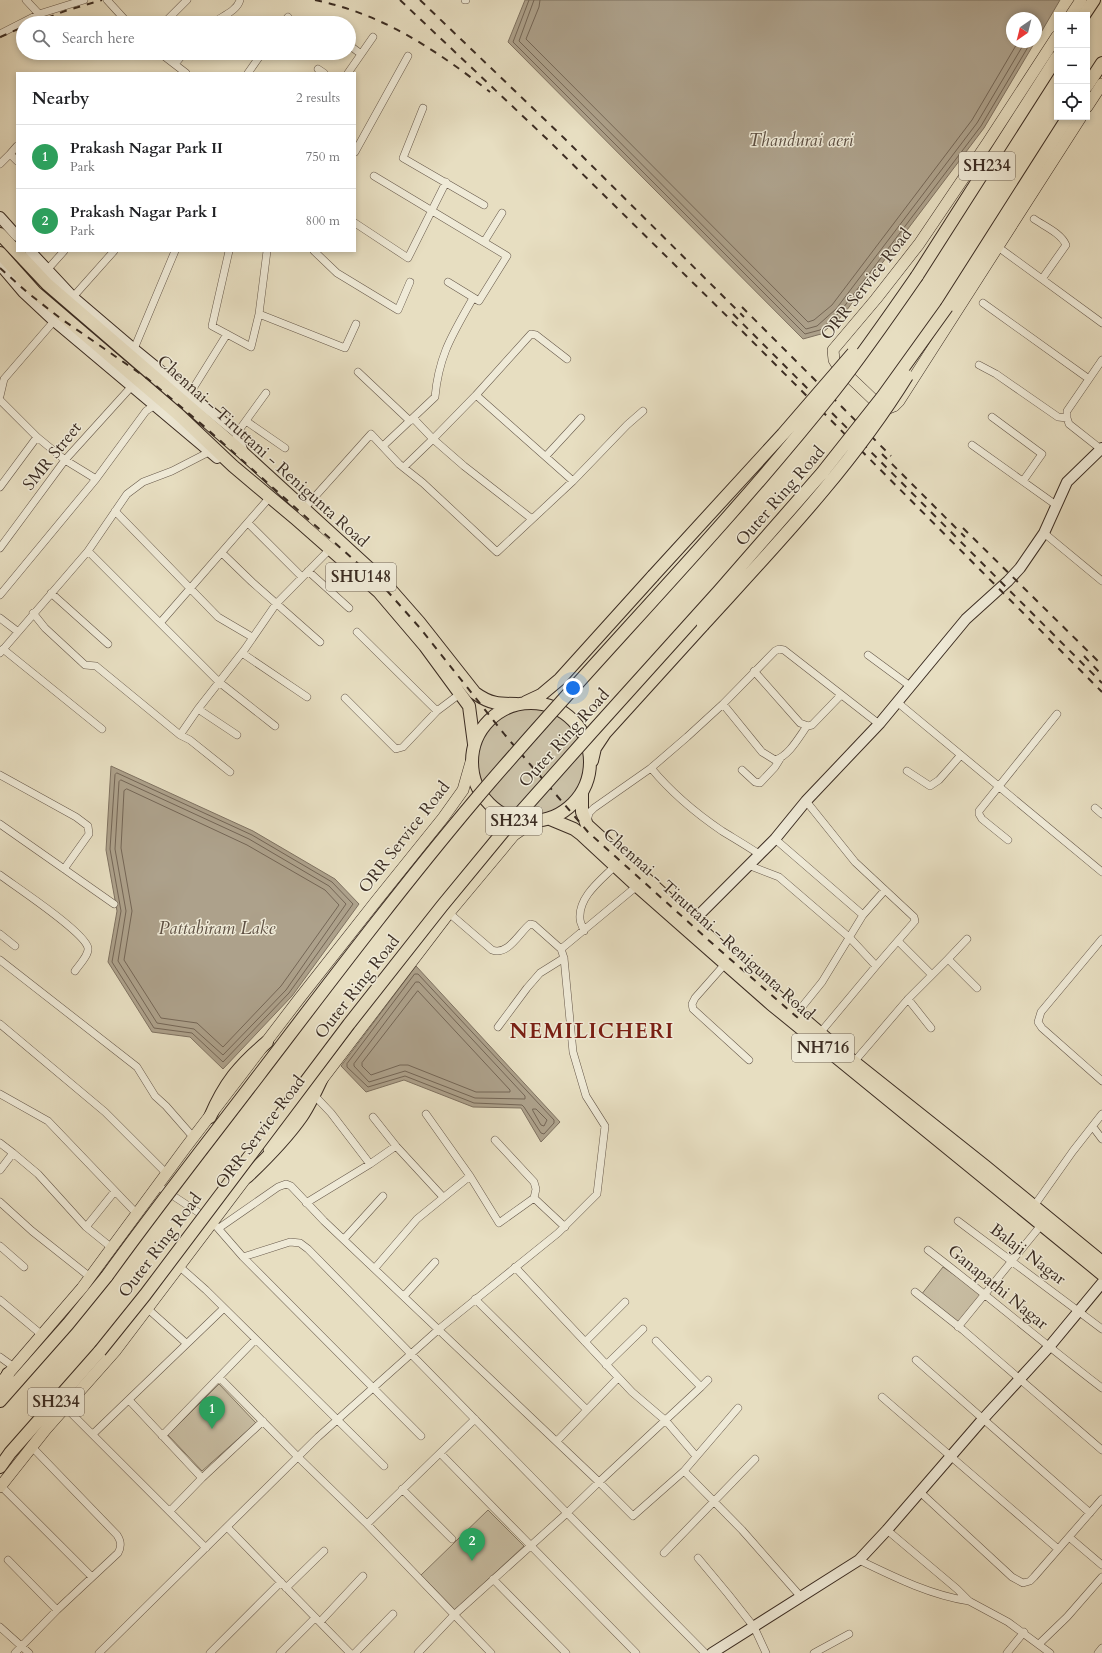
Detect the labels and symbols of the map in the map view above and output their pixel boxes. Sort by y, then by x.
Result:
north arrow [1006,12,1042,48]
water label: Thandurai aeri [749,128,855,153]
road number: SH234 [959,152,1015,180]
street label: ORR Service Road [815,223,917,345]
street label: Chennai - Tiruttani - Renigunta Road [152,350,374,552]
street label: SMR Street [17,417,87,495]
street label: Outer Ring Road [730,441,830,551]
road number: SHU148 [326,563,396,591]
your location [563,678,583,698]
street label: Outer Ring Road [513,684,615,792]
street label: ORR Service Road [353,776,455,898]
road number: SH234 [486,807,542,835]
street label: Chennai - Tiruttani - Renigunta Road [598,823,820,1025]
water label: Pattabiram Lake [159,916,277,941]
street label: Outer Ring Road [309,930,405,1044]
district label: NEMILICHERI [510,1017,674,1046]
road number: NH716 [792,1034,854,1062]
street label: ORR Service Road [210,1071,310,1193]
street label: Outer Ring Road [113,1188,207,1302]
street label: Balaji Nagar [985,1218,1071,1291]
street label: Ganapathi Nagar [943,1239,1054,1335]
road number: SH234 [28,1388,84,1416]
pin: 1 [199,1396,225,1429]
pin: 2 [459,1528,485,1561]

